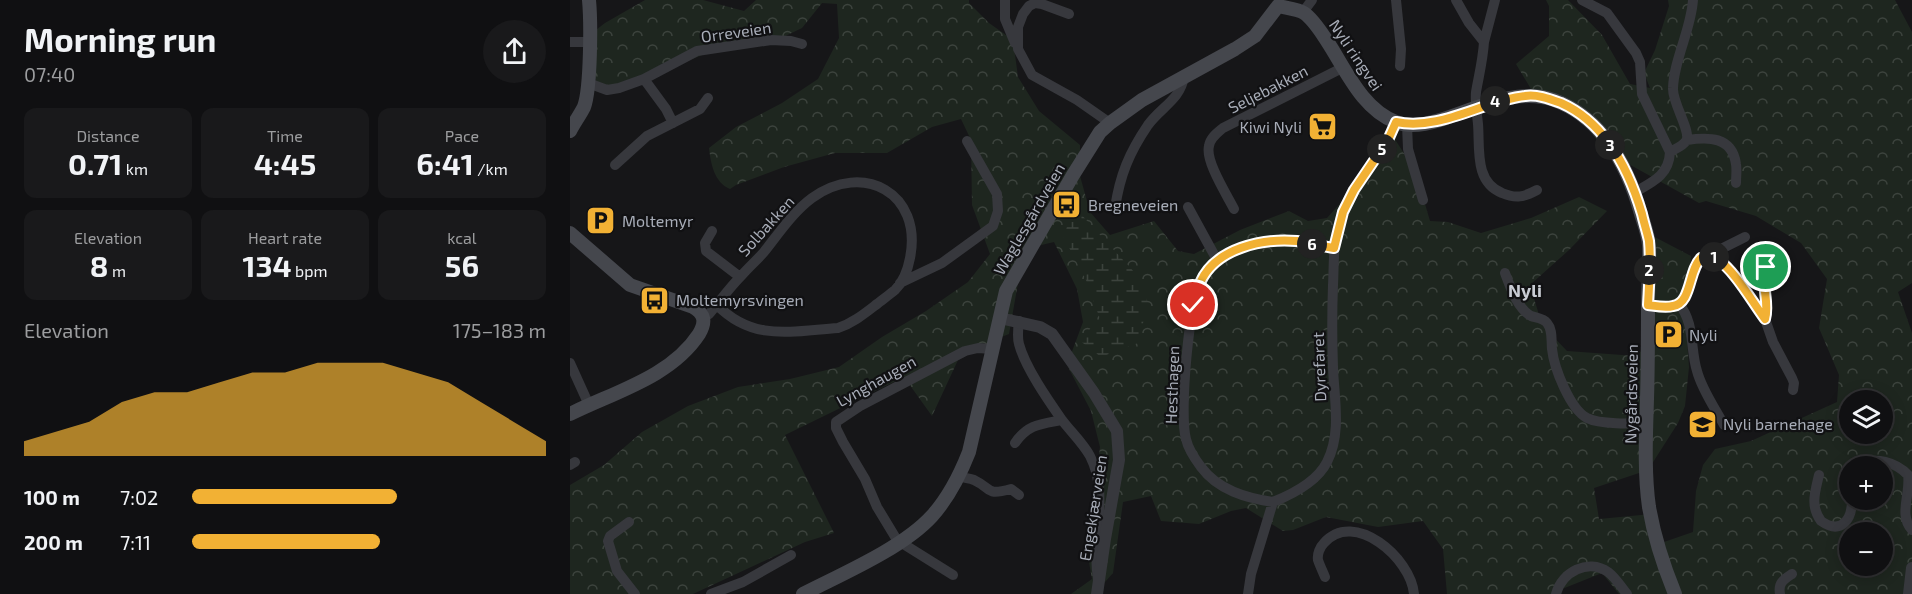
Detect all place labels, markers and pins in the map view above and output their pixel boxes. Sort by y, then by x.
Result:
pin: 4 [1480,86,1510,116]
supermarket icon: Kiwi Nyli [1307,111,1339,143]
place label: Kiwi Nyli [1239,117,1302,136]
pin: 3 [1595,130,1625,160]
pin: 5 [1367,134,1397,164]
bus stop icon: Bregneveien [1051,189,1083,221]
place label: Bregneveien [1088,195,1178,214]
parking icon: Moltemyr [585,205,617,237]
place label: Moltemyr [622,211,694,230]
pin: 6 [1297,229,1327,259]
pin [1740,241,1791,292]
pin: 1 [1699,242,1729,272]
pin: 2 [1634,255,1664,285]
pin [1167,279,1218,330]
bus stop icon: Moltemyrsvingen [639,284,671,316]
place label: Moltemyrsvingen [676,290,804,309]
parking icon: Nyli [1652,319,1684,351]
place label: Nyli [1689,325,1717,344]
school or university icon: Nyli barnehage [1686,408,1718,440]
place label: Nyli barnehage [1723,414,1833,433]

